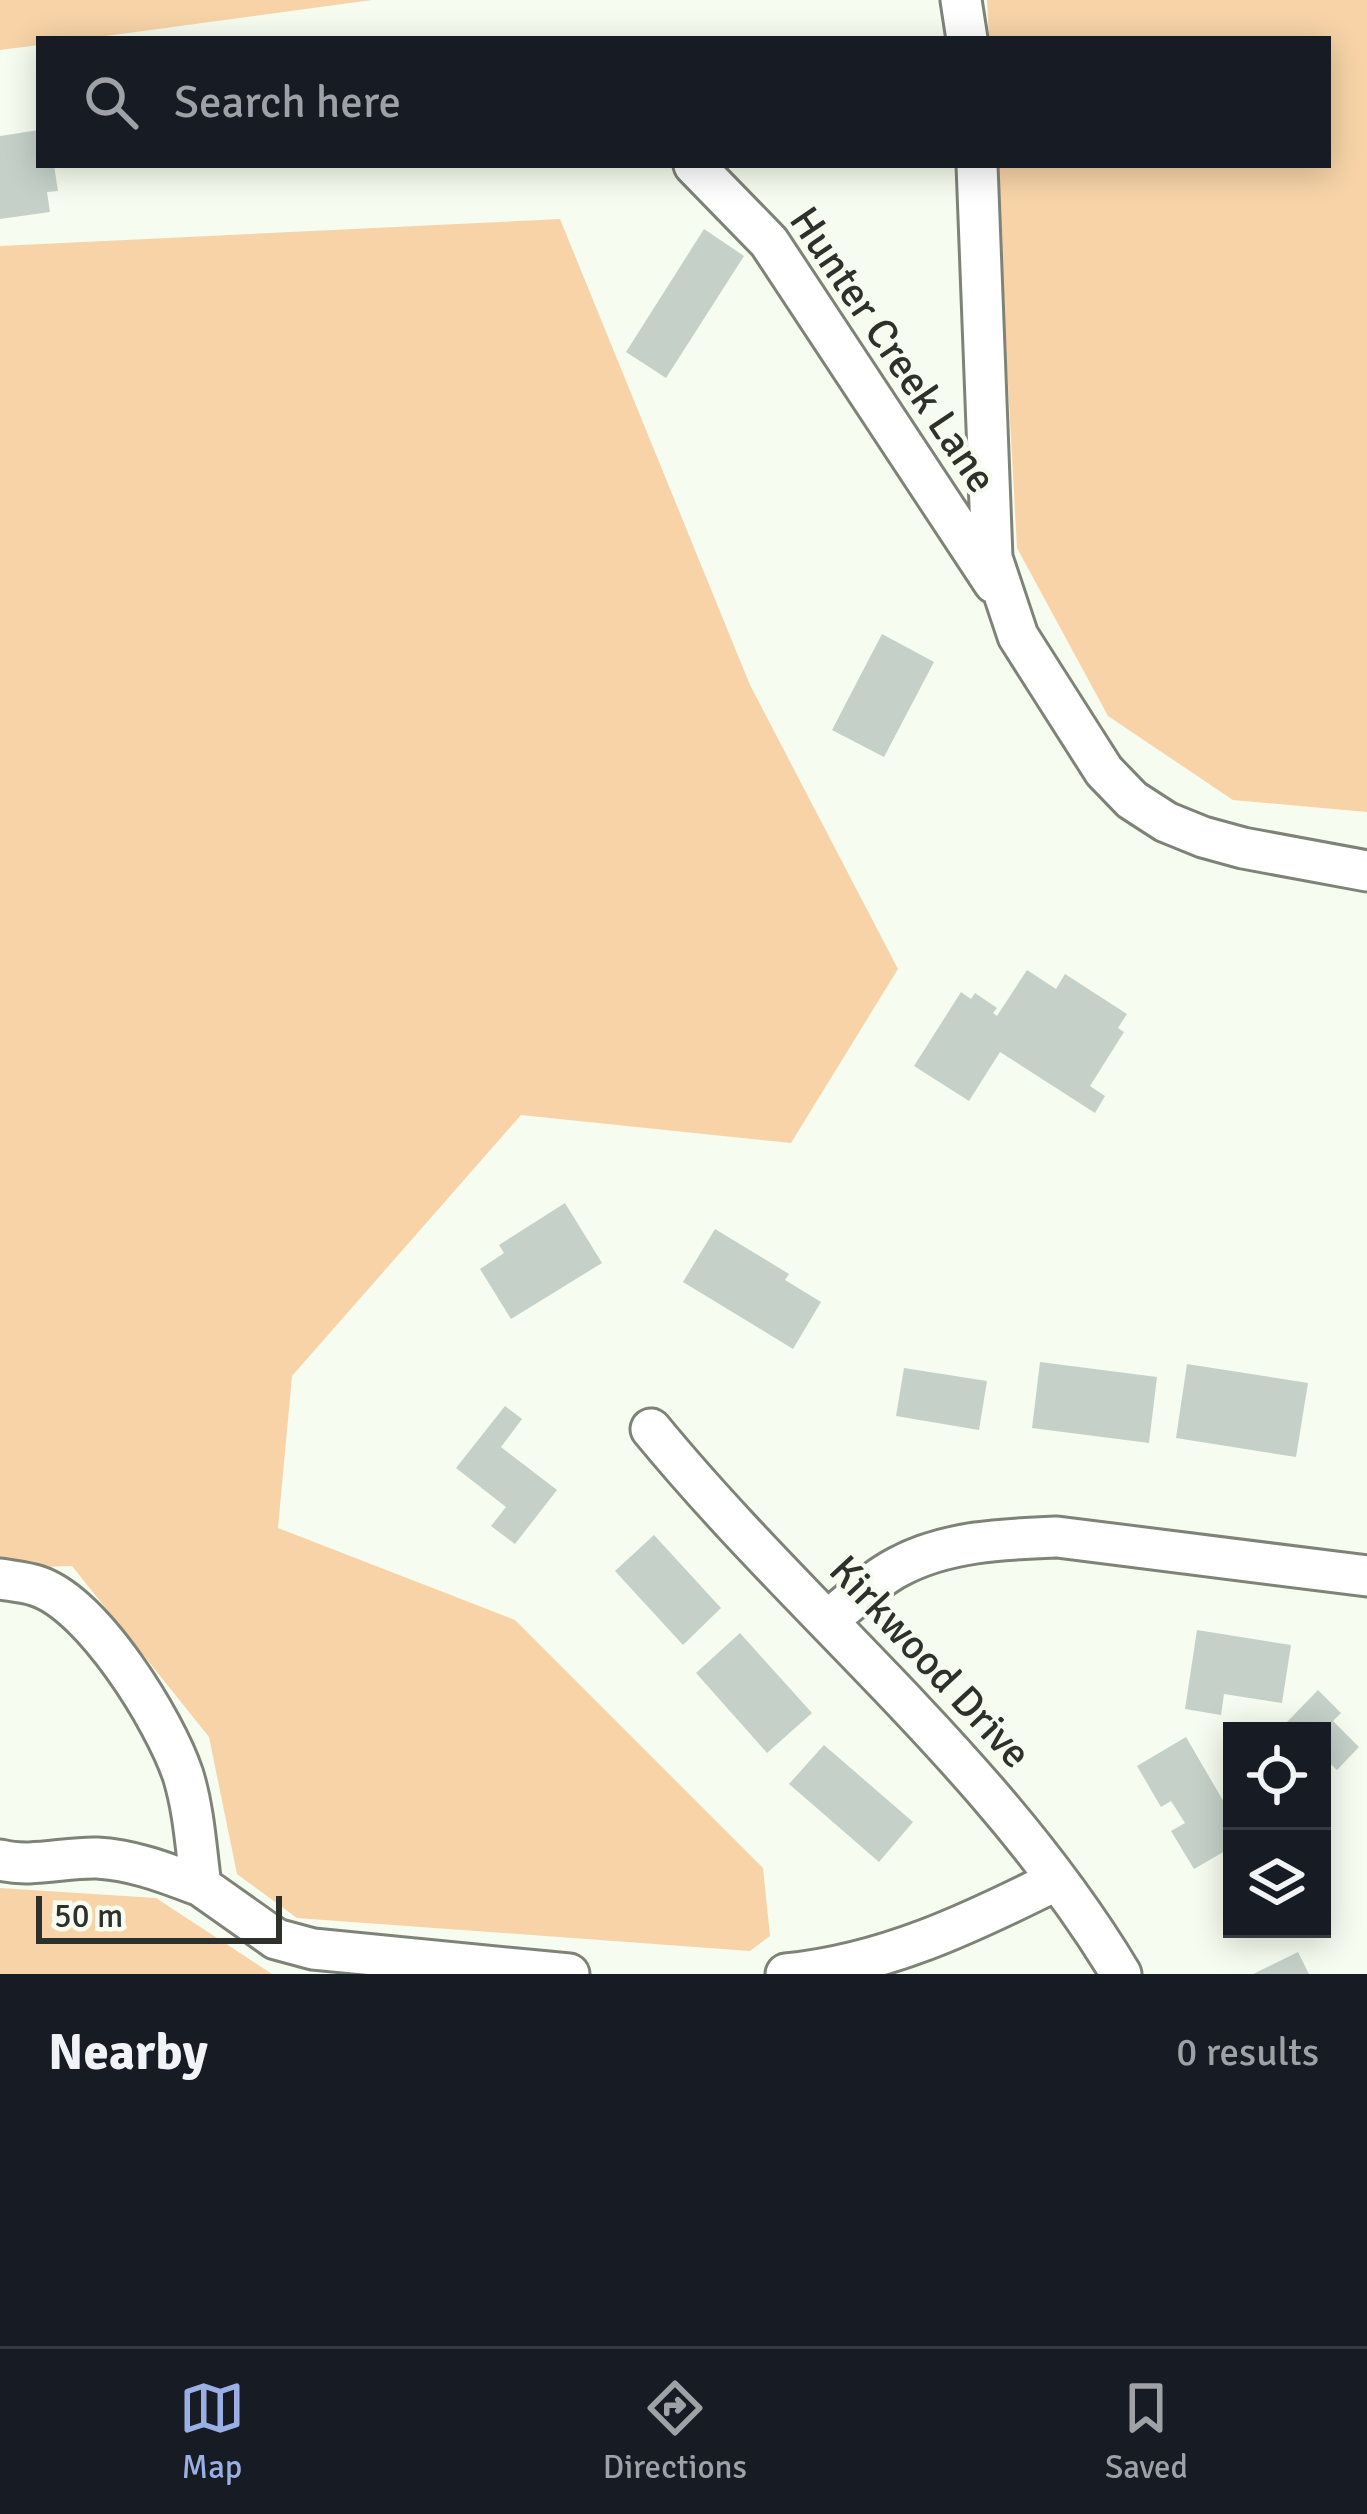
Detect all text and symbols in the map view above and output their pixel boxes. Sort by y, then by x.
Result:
search box [36,36,1331,168]
icon: search [78,69,144,135]
text: Search here [174,75,401,130]
street label: Hunter Creek Lane [778,197,1007,502]
street label: Kirkwood Drive [819,1545,1041,1779]
map controls [1223,1722,1331,1938]
button: locate [1223,1722,1331,1830]
button: layers [1223,1830,1331,1938]
scale bar [36,1890,282,1943]
text: 50 m [54,1896,123,1937]
text: Nearby [48,2021,208,2084]
text: 0 results [1176,2028,1319,2076]
tab: Map [179,2375,245,2488]
tab: Directions [603,2375,747,2488]
tab: Saved [1105,2375,1188,2488]

